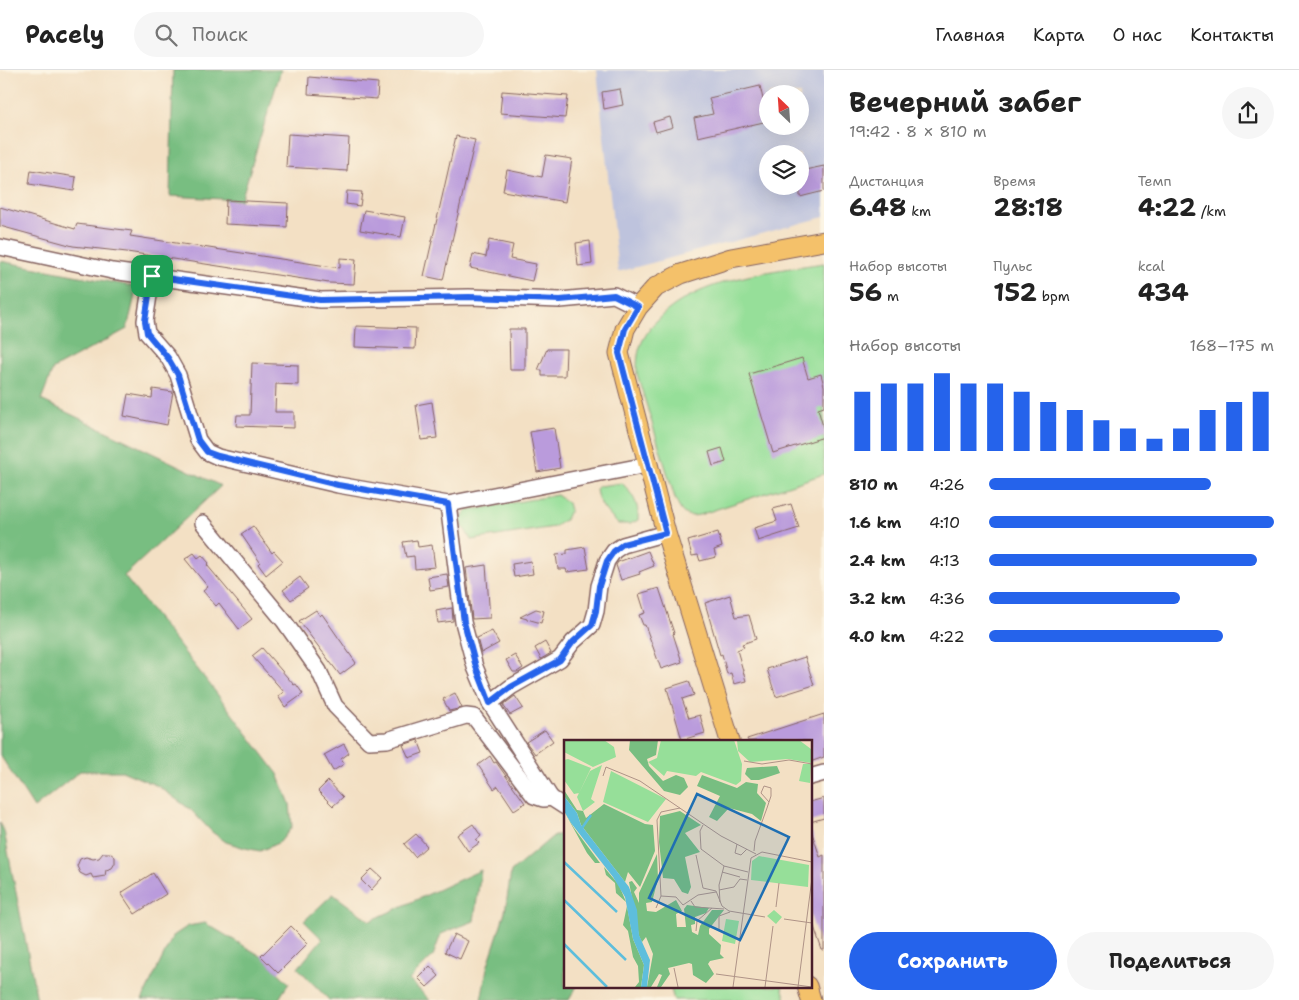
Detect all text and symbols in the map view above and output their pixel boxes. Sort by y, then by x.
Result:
search box [134,12,484,57]
text: Pacely [25,19,104,51]
icon: search [152,21,180,49]
text: Поиск [192,22,248,47]
text: Главная [935,23,1005,47]
text: Карта [1033,23,1085,47]
text: О нас [1113,23,1162,47]
text: Контакты [1190,23,1274,47]
text: Вечерний забег [849,83,1081,121]
north arrow [759,85,809,135]
map controls [759,85,809,195]
button: share [1222,87,1274,139]
text: 19:42 · 8 × 810 m [849,121,987,142]
button: layers [759,145,809,195]
text: Дистанция [849,172,924,190]
text: Время [993,172,1036,190]
text: Темп [1138,172,1172,190]
text: 6.48 [849,190,906,224]
text: 28:18 [993,190,1063,224]
text: 4:22 [1138,190,1196,224]
text: km [906,202,931,220]
text: /km [1196,202,1226,220]
pin [131,255,173,297]
text: Набор высоты [849,257,947,275]
text: Пульс [993,257,1033,275]
text: kcal [1138,257,1165,275]
icon: arrive [138,262,166,290]
text: 56 [849,275,882,309]
text: 152 [993,275,1037,309]
text: 434 [1138,275,1189,309]
text: m [882,287,899,305]
text: bpm [1037,287,1070,305]
text: Набор высоты [849,335,961,356]
text: 168–175 m [1189,335,1274,356]
text: 810 m [849,474,898,495]
text: 4:26 [929,474,965,495]
text: 1.6 km [849,512,901,533]
text: 4:10 [929,512,960,533]
text: 2.4 km [849,550,905,571]
text: 4:13 [929,550,960,571]
text: 3.2 km [849,588,906,609]
text: 4:36 [929,588,965,609]
text: 4.0 km [849,626,905,647]
text: 4:22 [929,626,965,647]
inset map [564,740,812,988]
button: Сохранить [849,932,1057,990]
button: Поделиться [1067,932,1274,990]

